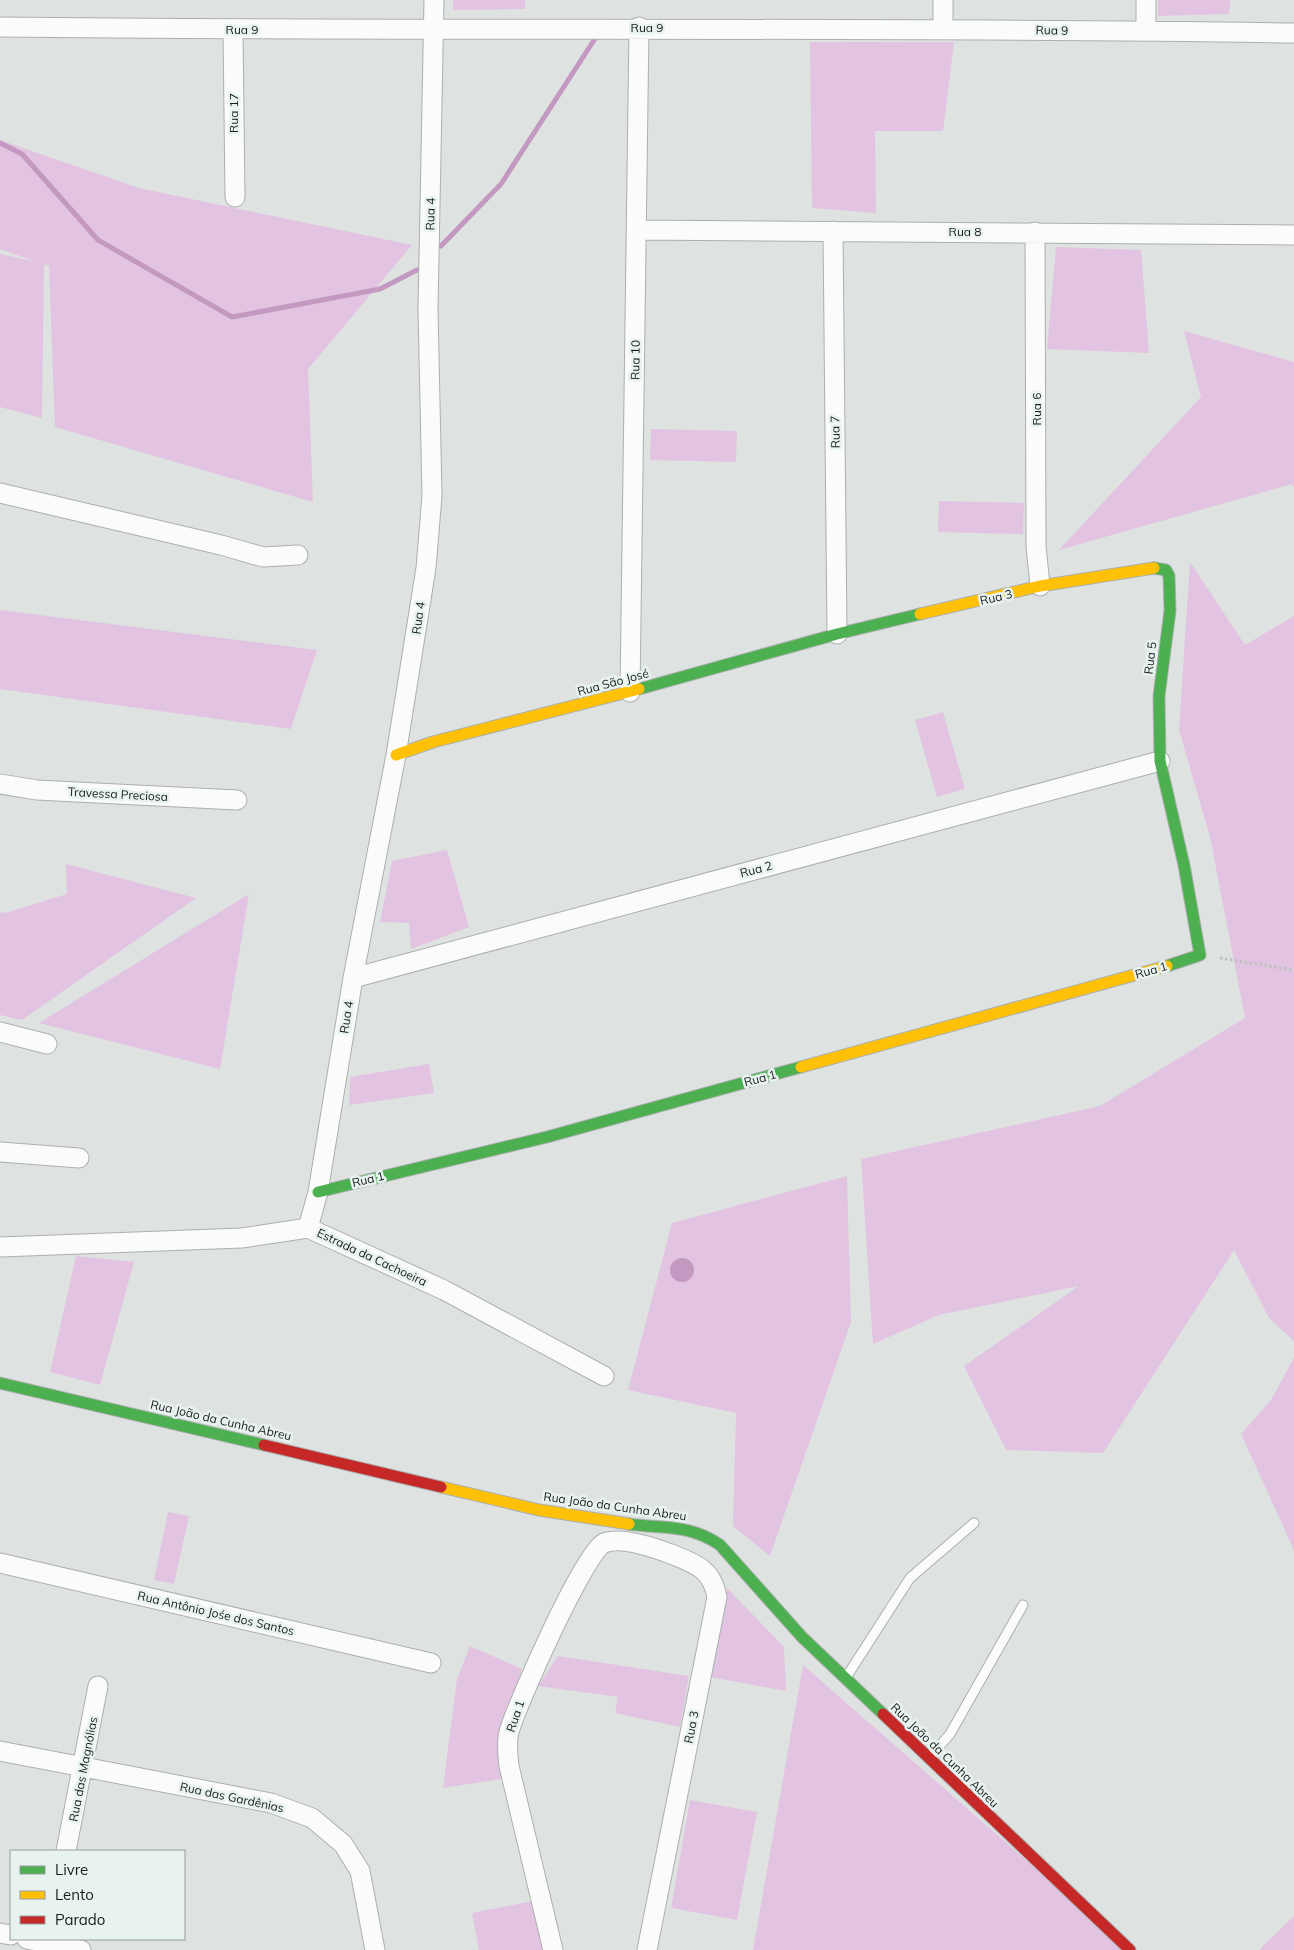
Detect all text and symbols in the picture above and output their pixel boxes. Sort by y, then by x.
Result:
street label: Rua 9 [631,20,663,35]
street label: Rua 9 [226,22,258,37]
street label: Rua 9 [1035,22,1069,38]
street label: Rua 17 [226,93,241,133]
street label: Rua 4 [422,197,438,231]
street label: Rua 8 [949,224,981,239]
street label: Rua 10 [627,340,643,380]
street label: Rua 6 [1029,393,1044,425]
street label: Rua 7 [827,415,843,449]
street label: Rua 3 [978,586,1014,608]
street label: Rua 4 [408,601,428,635]
street label: Rua 5 [1141,641,1159,675]
street label: Rua São José [576,665,650,699]
street label: Travessa Preciosa [68,784,168,804]
street label: Rua 2 [738,858,774,880]
street label: Rua 1 [1133,958,1169,982]
street label: Rua 4 [336,1000,356,1034]
street label: Rua 1 [742,1067,778,1089]
street label: Rua 1 [350,1168,386,1190]
street label: Estrada da Cachoeira [315,1225,429,1289]
street label: Rua João da Cunha Abreu [149,1396,293,1444]
street label: Rua João da Cunha Abreu [543,1489,687,1523]
street label: Rua Antônio Jośe dos Santos [136,1588,296,1638]
street label: Rua 1 [503,1698,527,1734]
street label: Rua João da Cunha Abreu [888,1700,1002,1810]
street label: Rua 3 [681,1709,701,1745]
street label: Rua das Magnólias [65,1715,101,1823]
street label: Rua das Gardênias [179,1779,285,1815]
legend [10,1850,185,1940]
text: Livre [55,1860,88,1879]
text: Lento [55,1885,94,1904]
text: Parado [55,1910,105,1929]

